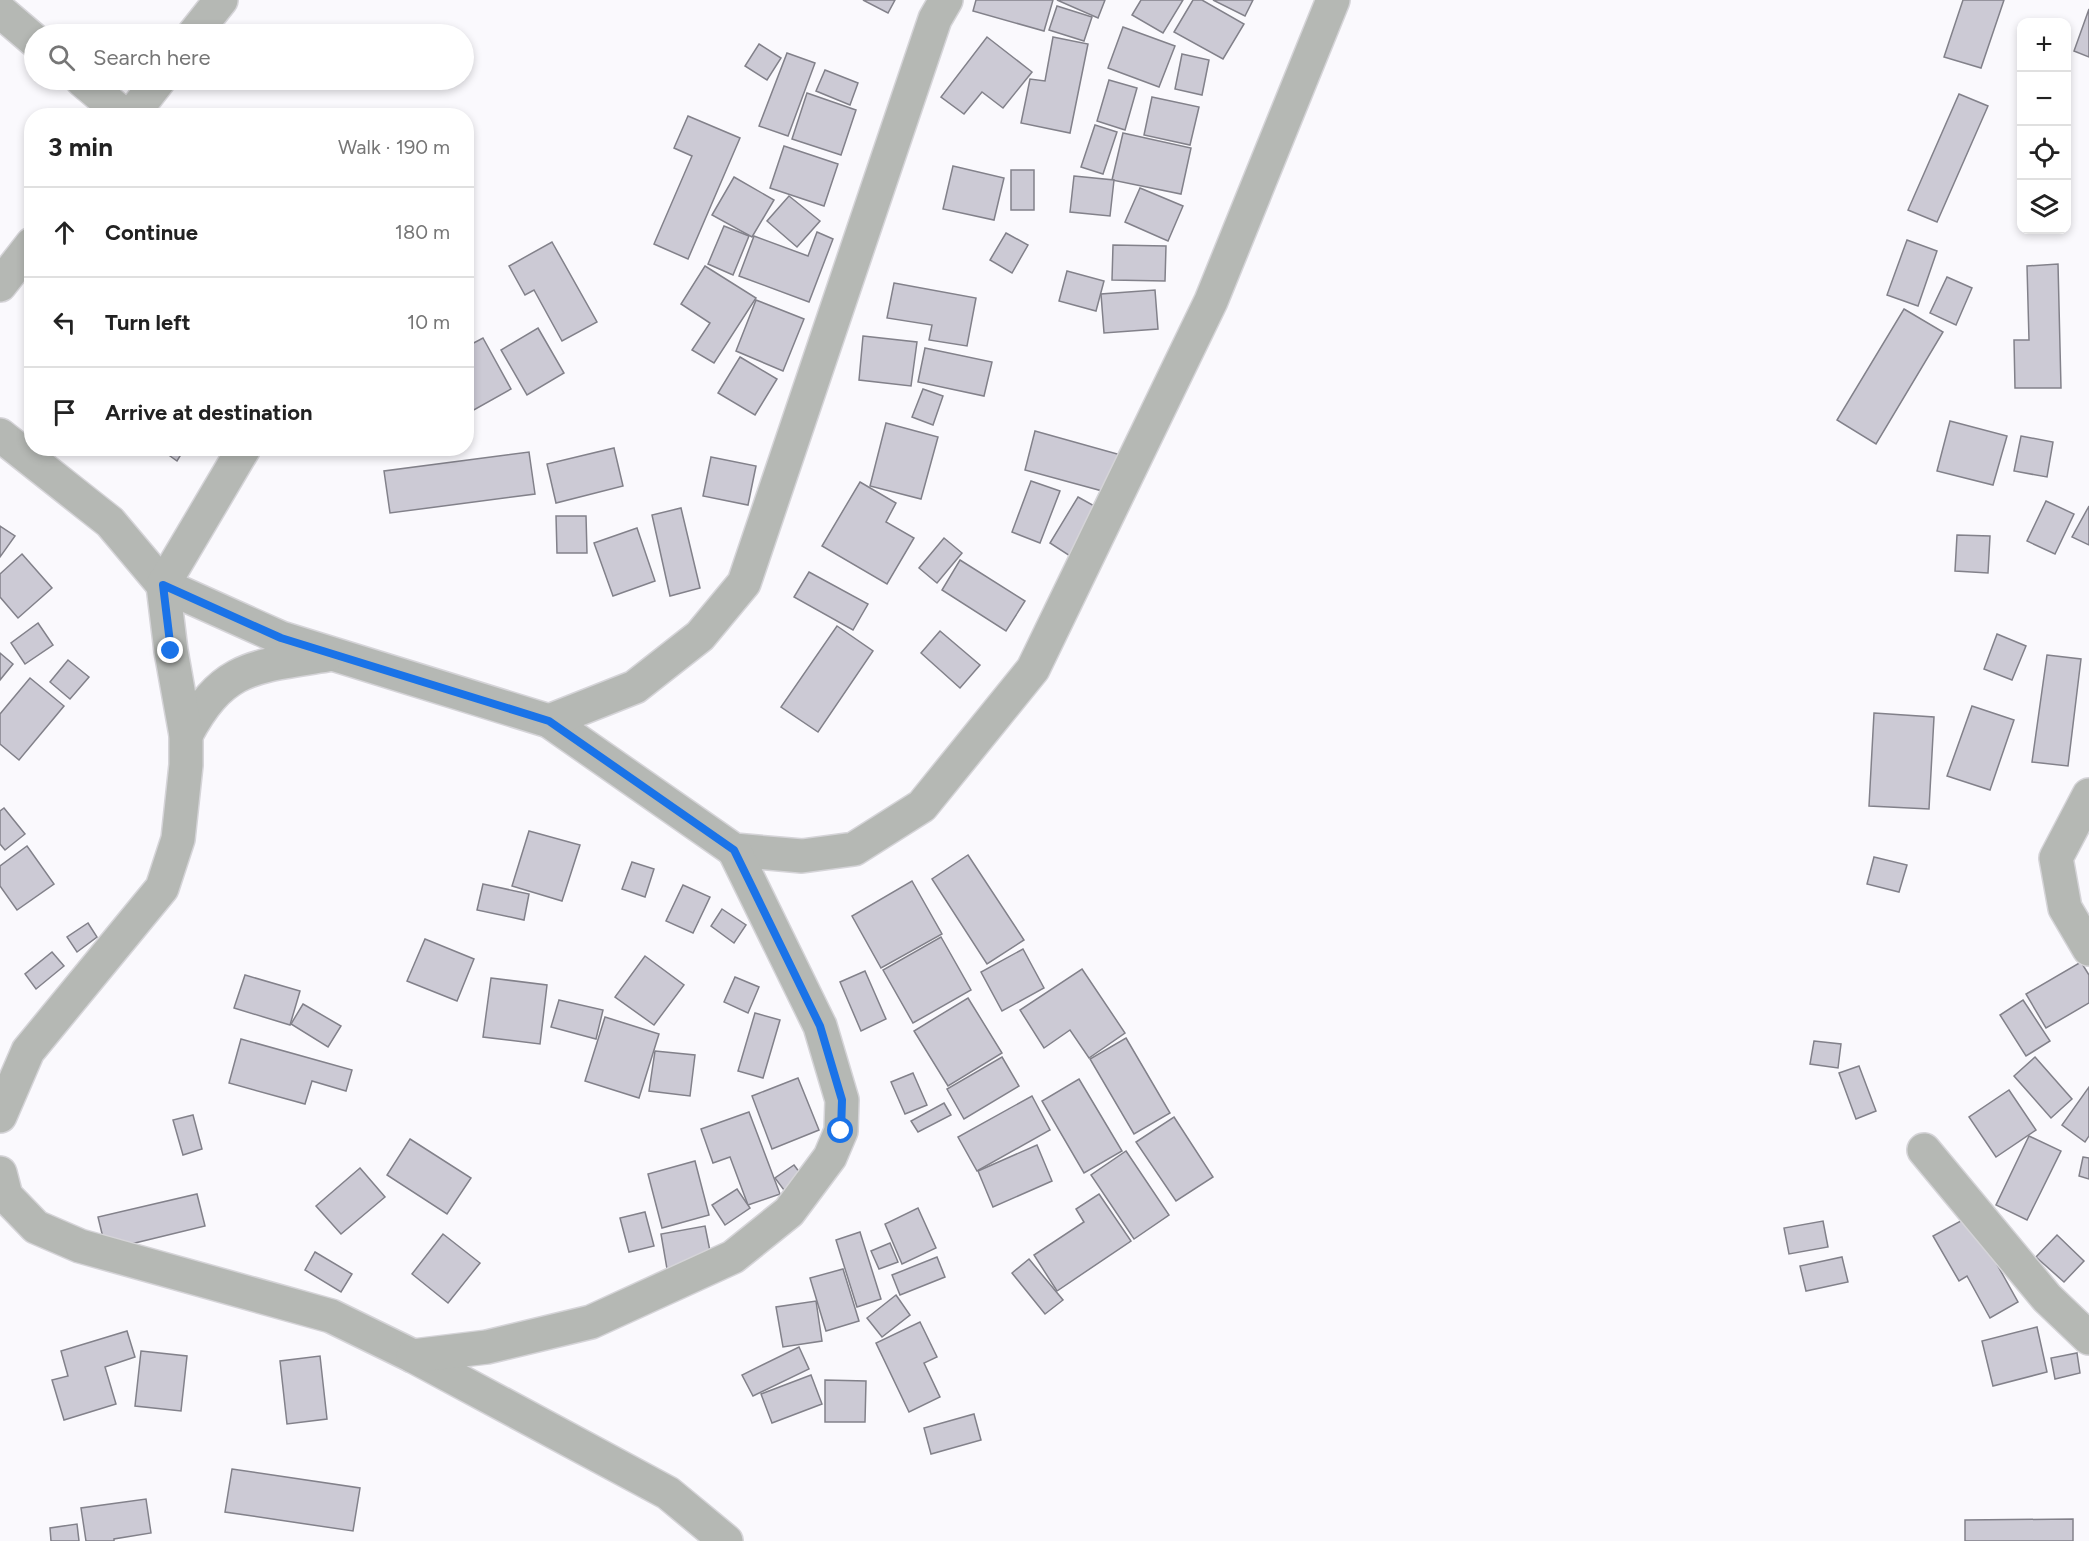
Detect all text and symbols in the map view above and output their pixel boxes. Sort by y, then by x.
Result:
map controls [2017,18,2071,234]
button: + [2017,18,2071,72]
search box [24,24,474,90]
icon: search [45,41,78,74]
text: Search here [93,44,211,71]
button: − [2017,72,2071,126]
button: locate [2017,126,2071,180]
text: 3 min [48,131,113,163]
text: Walk · 190 m [338,135,450,159]
button: layers [2017,180,2071,234]
icon: ahead [48,216,81,249]
text: Continue [105,219,198,246]
text: 180 m [395,220,450,244]
icon: left [48,306,81,339]
text: Turn left [105,309,191,336]
text: 10 m [407,310,450,334]
icon: arrive [48,396,81,429]
text: Arrive at destination [105,399,313,426]
route end [157,637,183,663]
route start [827,1117,853,1143]

